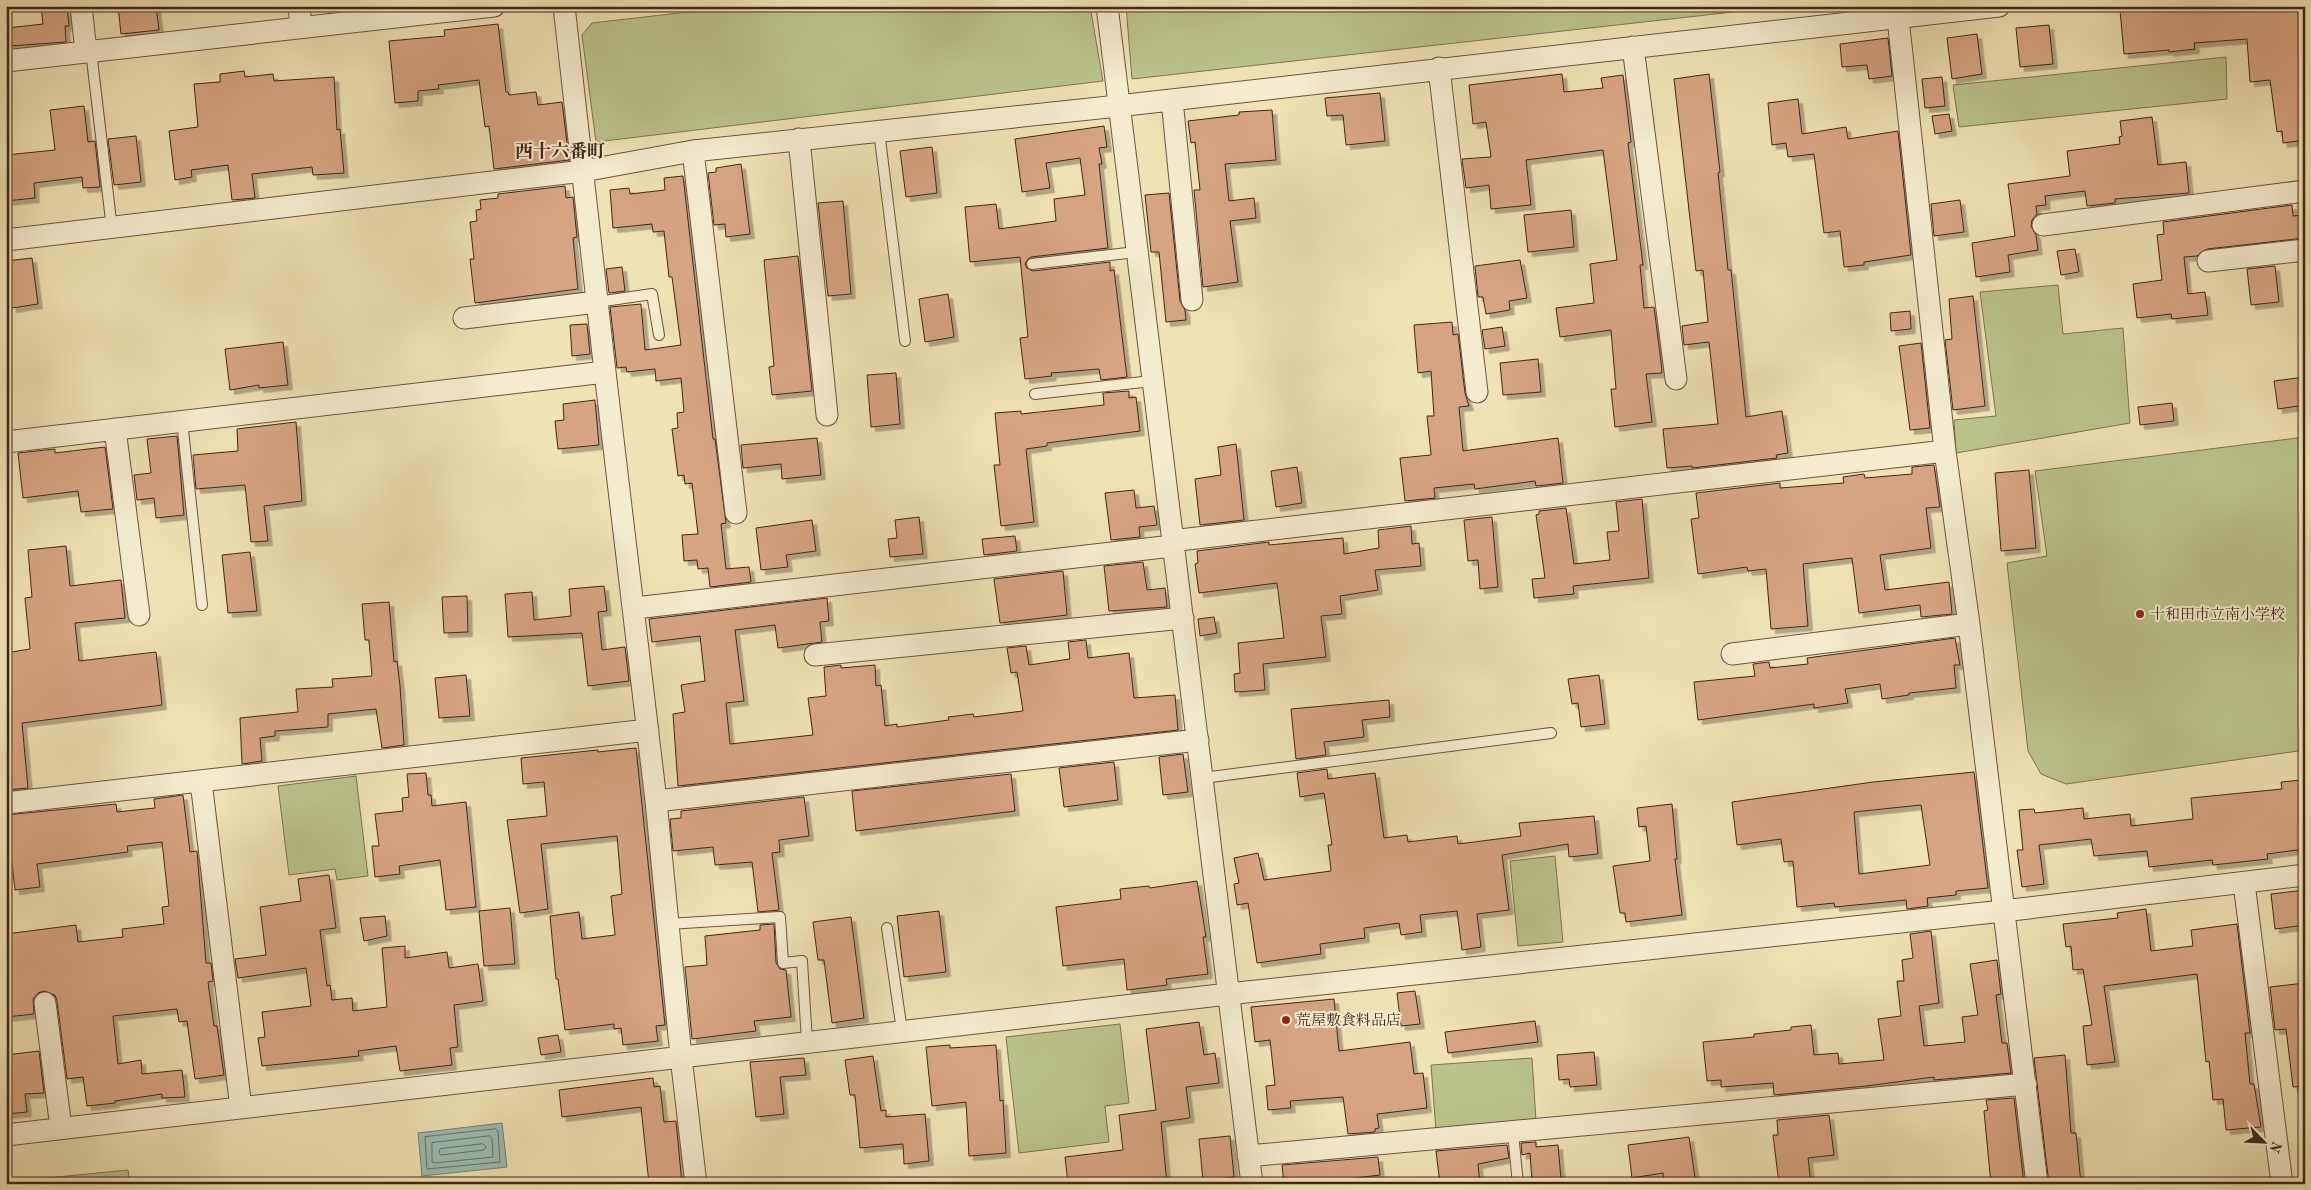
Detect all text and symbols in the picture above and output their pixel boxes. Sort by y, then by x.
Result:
district label: 西十六番町 [515,141,605,161]
place label: 十和田市立南小学校 [2150,606,2285,623]
marker: 十和田市立南小学校 [2134,608,2146,620]
place label: 荒屋敷食料品店 [1296,1012,1401,1029]
marker: 荒屋敷食料品店 [1280,1014,1292,1026]
north arrow [2238,1118,2288,1168]
text: N [2266,1139,2284,1155]

